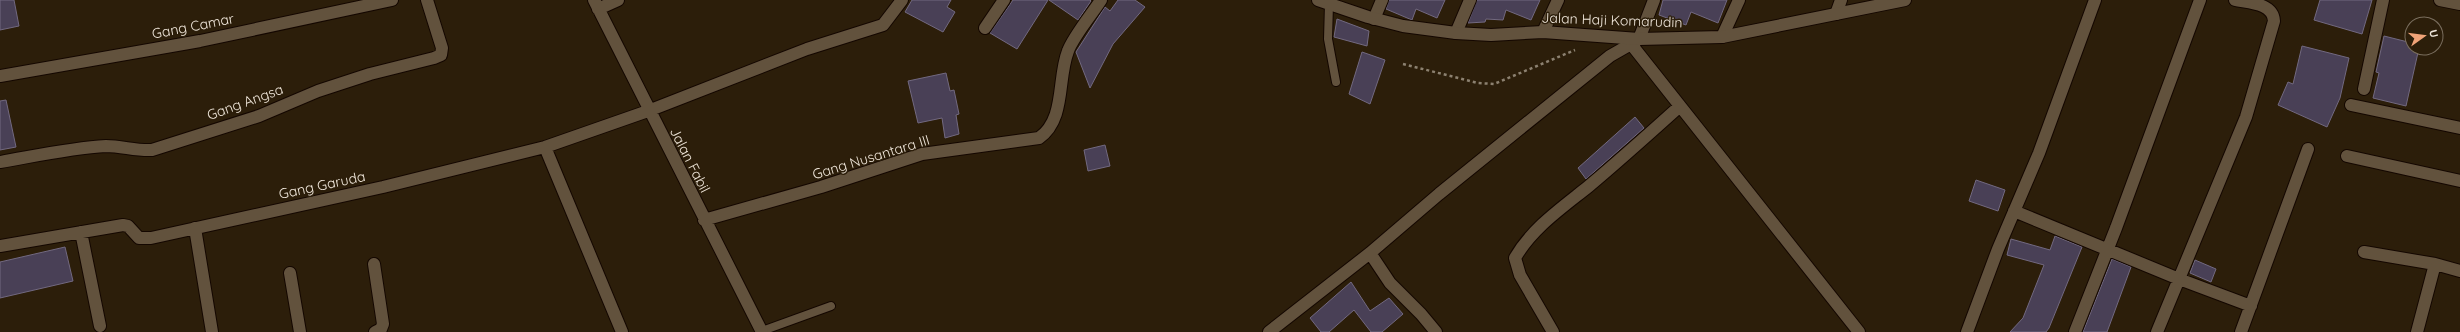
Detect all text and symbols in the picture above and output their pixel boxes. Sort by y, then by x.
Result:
street label: Gang Camar [150,9,236,43]
street label: Jalan Haji Komarudin [1541,9,1683,31]
north arrow [2404,16,2444,56]
text: U [2426,28,2441,39]
street label: Gang Angsa [204,80,286,124]
street label: Jalan Fabil [666,124,714,196]
street label: Gang Nusantara III [810,131,932,183]
street label: Gang Garuda [277,167,367,203]

